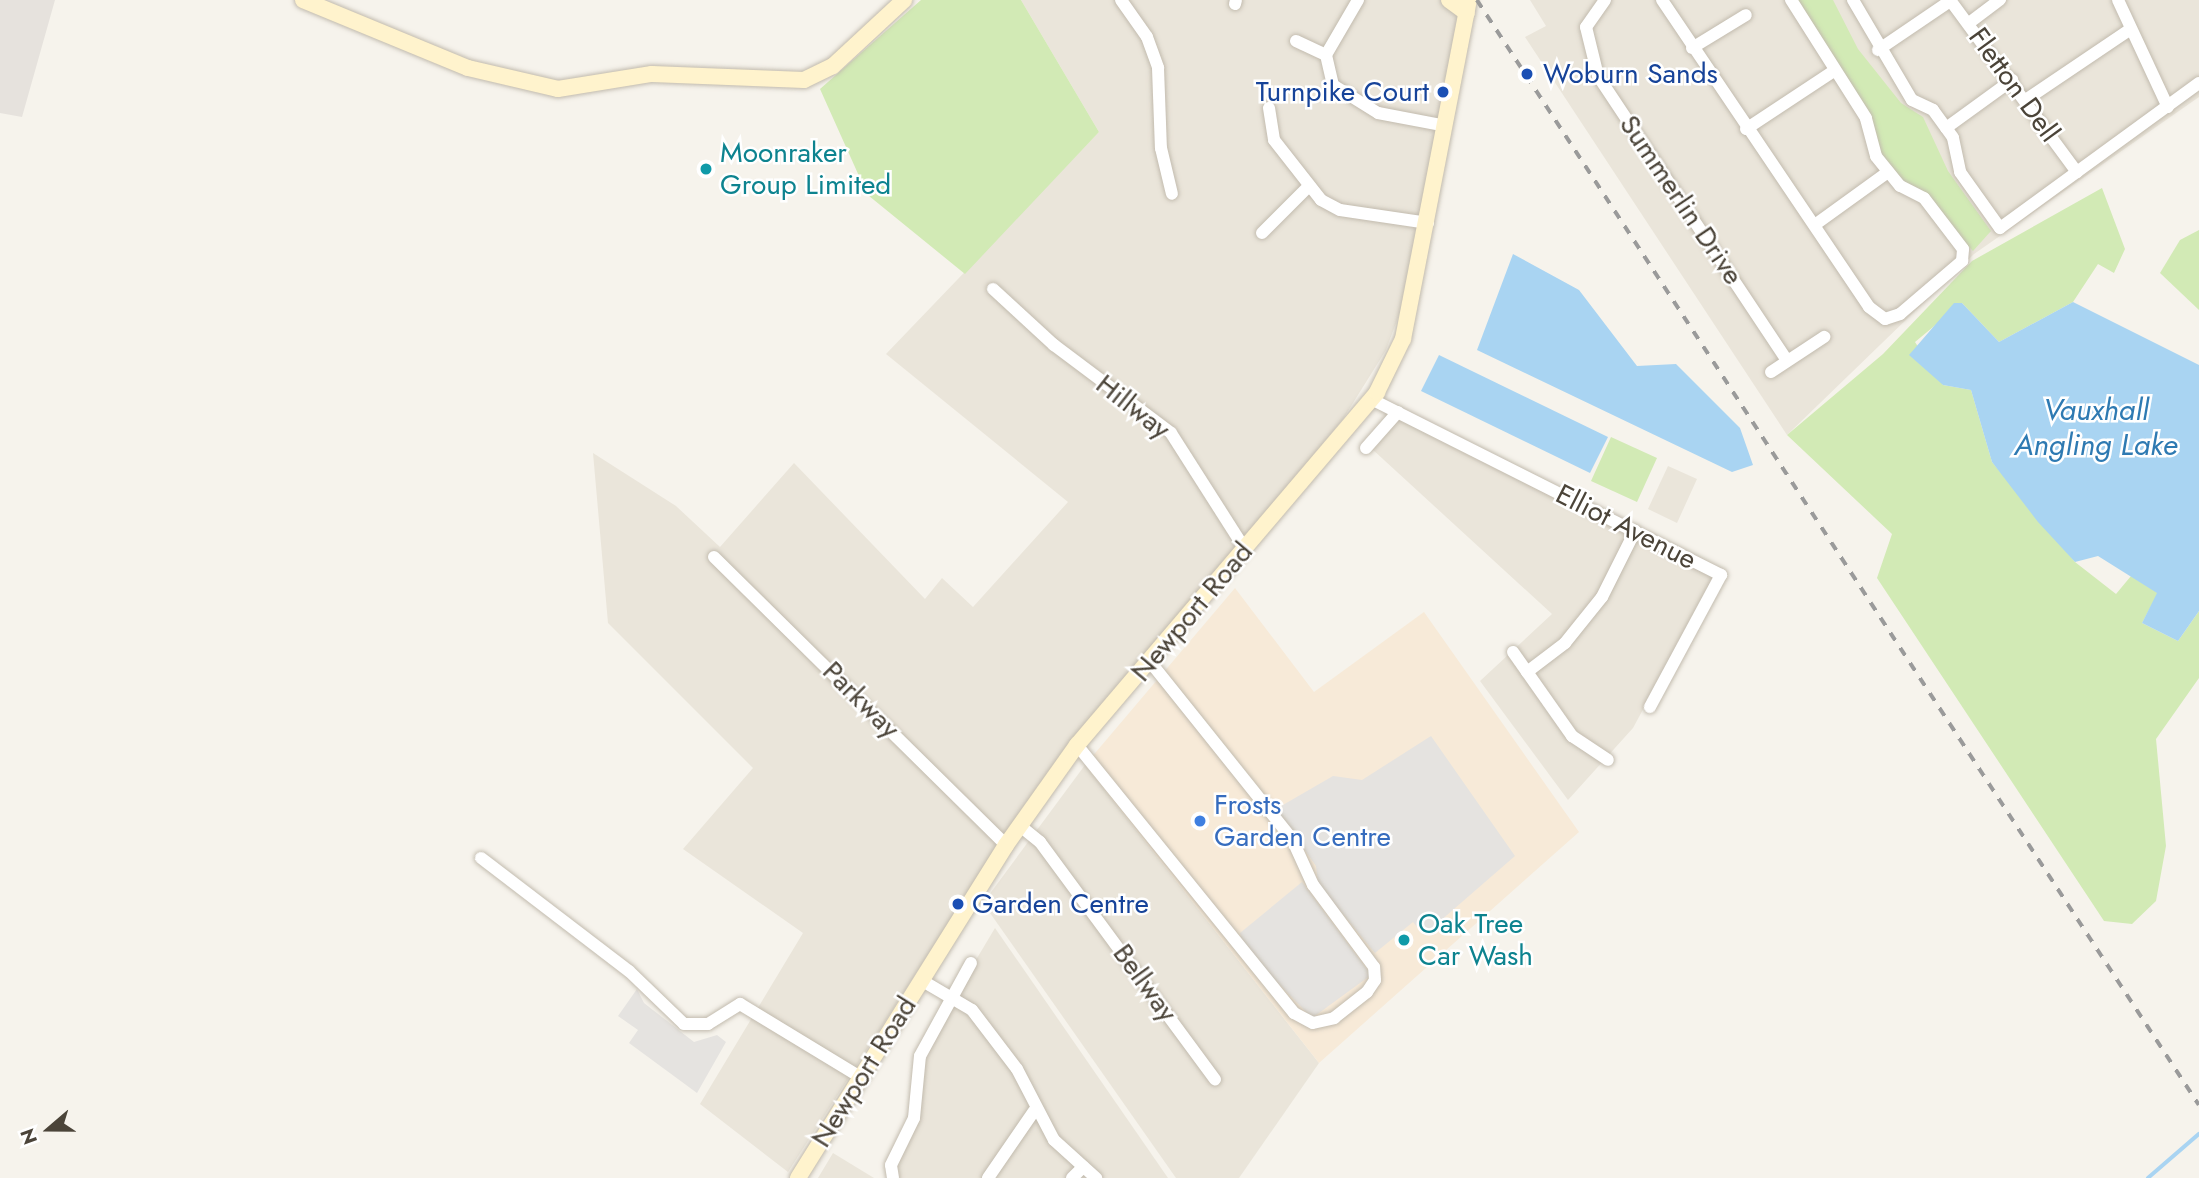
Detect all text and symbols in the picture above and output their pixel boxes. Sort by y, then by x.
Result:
street label: Fletton Dell [1961,21,2067,149]
place label: Woburn Sands [1543,57,1718,91]
marker: Woburn Sands [1517,64,1537,84]
place label: Turnpike Court [1256,75,1429,109]
marker: Turnpike Court [1435,84,1451,100]
street label: Summerlin Drive [1612,109,1750,291]
place label: Moonraker Group Limited [720,136,891,202]
marker: Moonraker Group Limited [698,161,714,177]
street label: Hillway [1089,368,1177,446]
water label: Vauxhall Angling Lake [2014,392,2178,462]
street label: Elliot Avenue [1550,477,1702,577]
street label: Newport Road [1124,536,1260,688]
street label: Parkway [816,655,906,745]
place label: Frosts Garden Centre [1214,788,1391,854]
marker: Frosts Garden Centre [1192,813,1208,829]
place label: Garden Centre [972,887,1149,921]
marker: Garden Centre [950,896,966,912]
place label: Oak Tree Car Wash [1418,907,1533,973]
marker: Oak Tree Car Wash [1396,932,1412,948]
street label: Bellway [1106,938,1184,1028]
street label: Newport Road [804,991,924,1153]
north arrow [14,1094,84,1164]
text: N [14,1125,44,1148]

